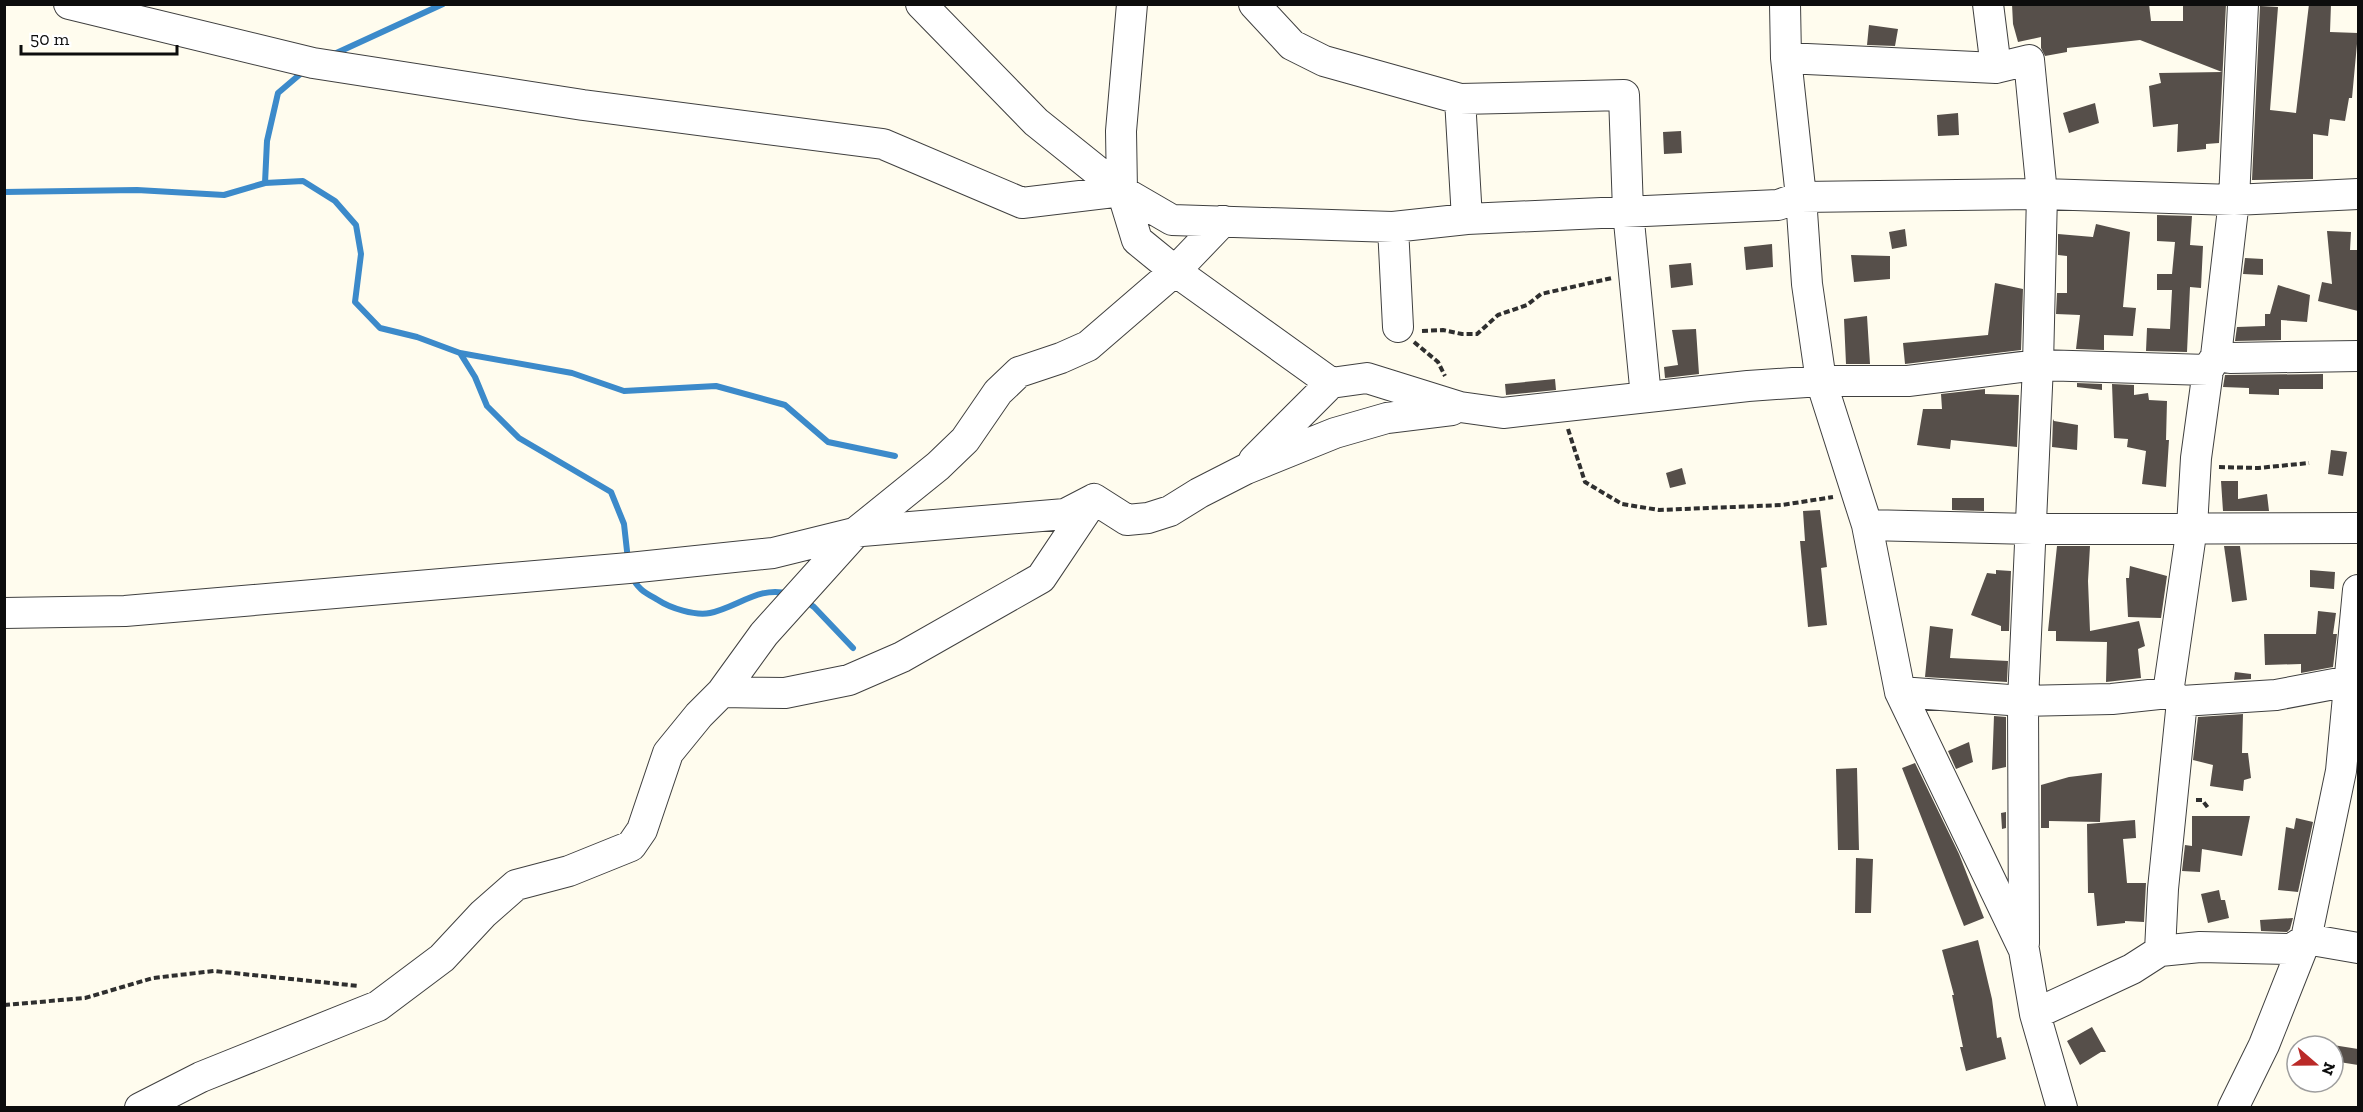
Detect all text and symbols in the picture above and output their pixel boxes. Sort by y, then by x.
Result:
scale bar [21,18,177,56]
text: 50 m [30,28,70,50]
north arrow [2285,1034,2345,1094]
text: N [2318,1060,2340,1078]

